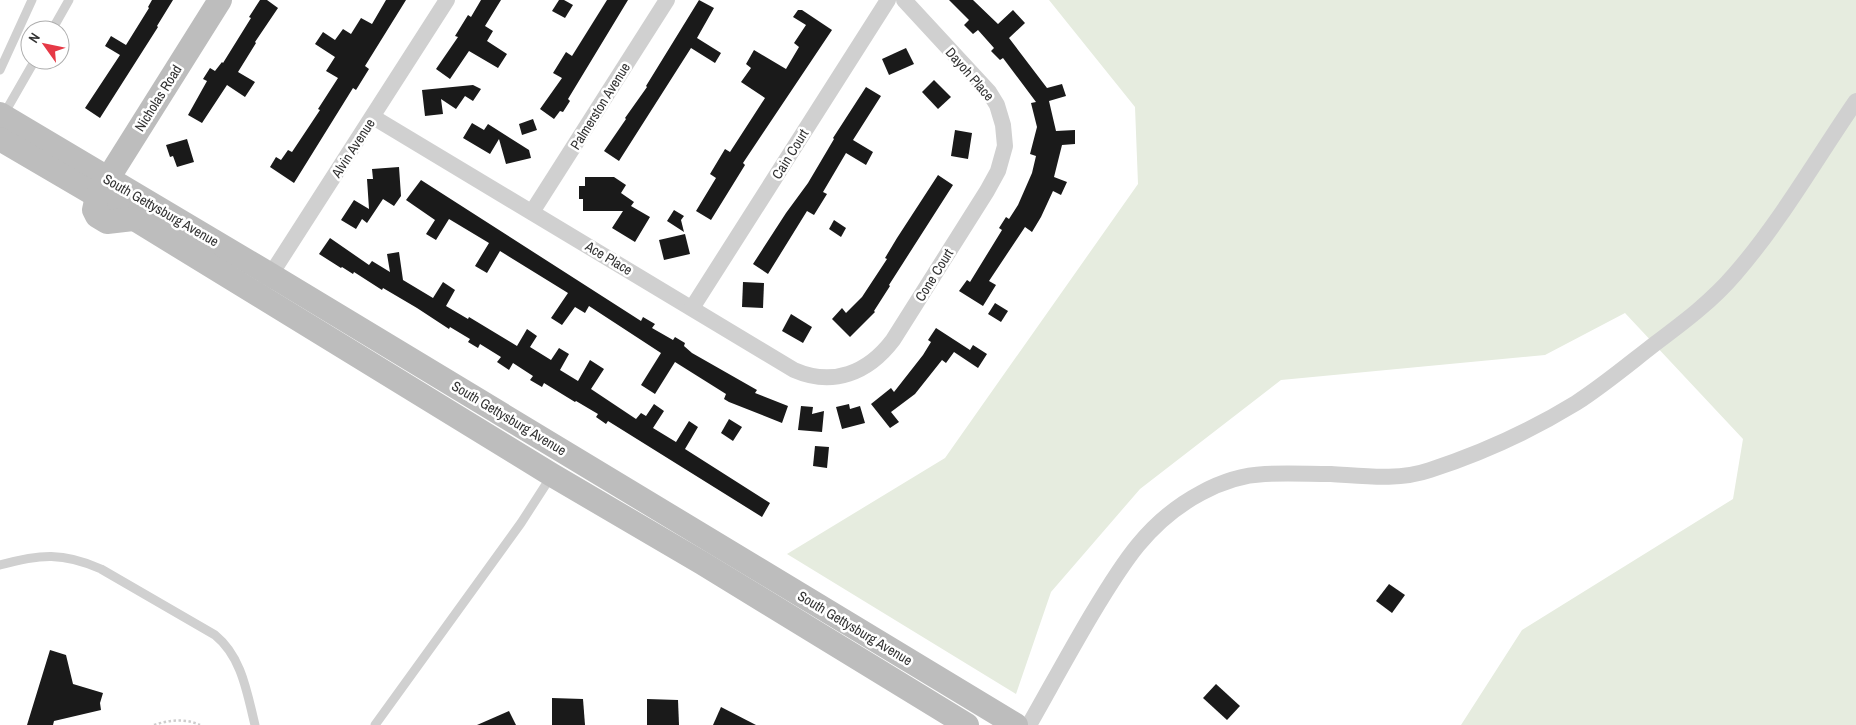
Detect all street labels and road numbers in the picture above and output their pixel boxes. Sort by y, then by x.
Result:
street label: Dayoh Place [942,44,998,104]
street label: Palmerston Avenue [566,59,634,153]
street label: Nicholas Road [130,61,186,135]
street label: Alvin Avenue [327,115,379,182]
street label: Cain Court [768,126,812,182]
street label: South Gettysburg Avenue [100,170,222,250]
street label: Ace Place [581,236,636,279]
street label: Cone Court [911,245,957,305]
street label: South Gettysburg Avenue [448,377,570,459]
street label: South Gettysburg Avenue [794,587,916,669]

